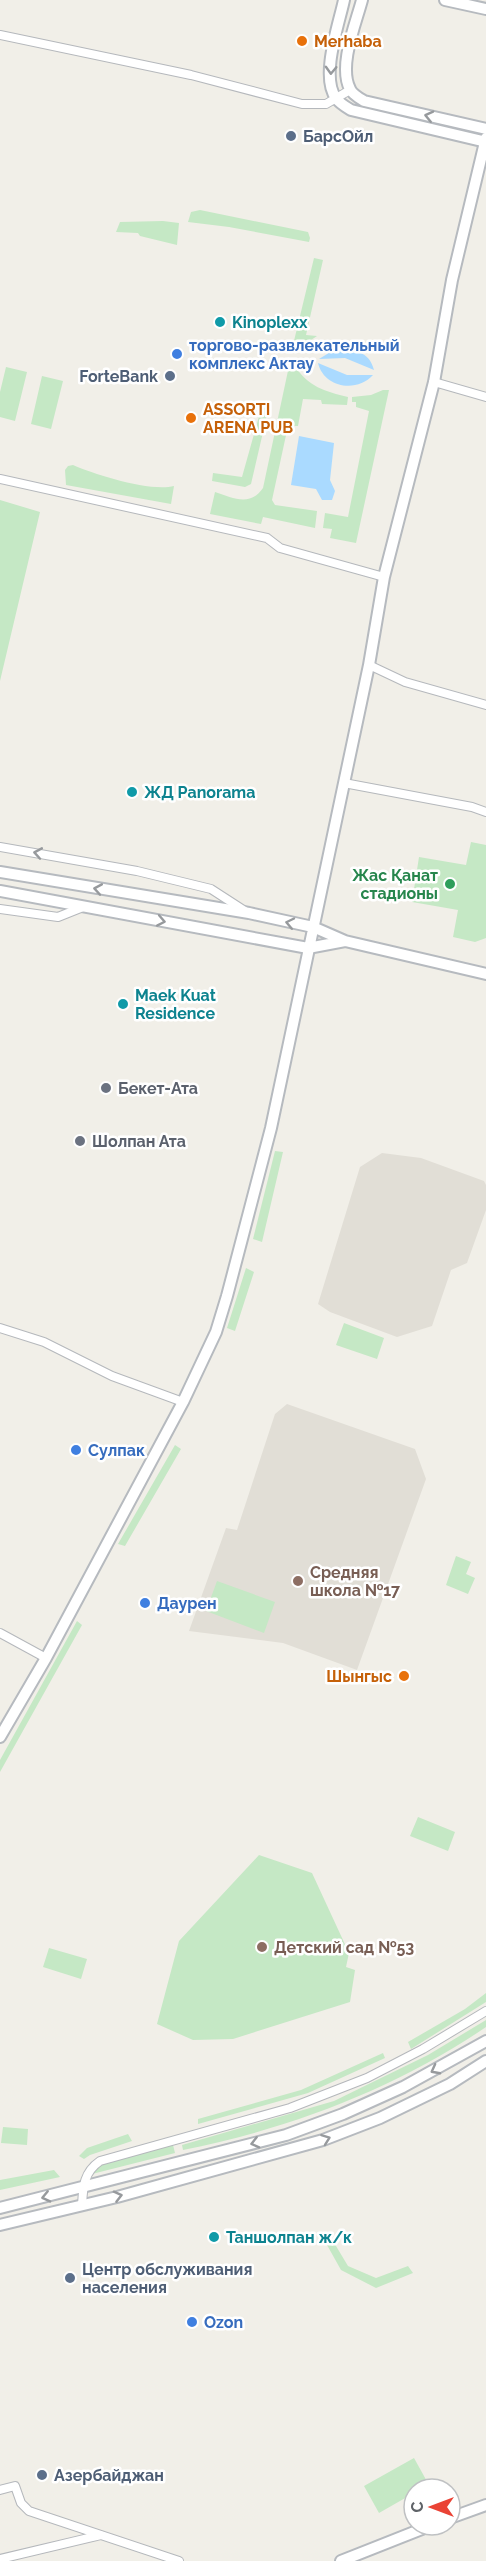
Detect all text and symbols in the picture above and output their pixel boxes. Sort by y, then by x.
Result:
place label: Merhaba [314,32,382,51]
marker: Merhaba [295,34,309,48]
one-way arrow [324,65,337,74]
one-way arrow [424,110,434,123]
place label: БарсОйл [303,127,373,146]
marker: БарсОйл [284,129,298,143]
place label: Kinoplexx [232,313,308,332]
marker: Kinoplexx [213,315,227,329]
place label: торгово-развлекательный комплекс Актау [189,336,399,373]
marker: торгово-развлекательный комплекс Актау [170,347,184,361]
place label: ForteBank [79,367,158,386]
marker: ForteBank [163,369,177,383]
place label: ASSORTI ARENA PUB [203,400,293,437]
marker: ASSORTI ARENA PUB [184,411,198,425]
place label: ЖД Panorama [144,783,255,802]
marker: ЖД Panorama [125,785,139,799]
one-way arrow [33,847,43,860]
place label: Жас Қанат стадионы [352,866,438,903]
marker: Жас Қанат стадионы [443,877,457,891]
one-way arrow [93,883,103,896]
one-way arrow [155,914,165,927]
one-way arrow [285,917,295,930]
place label: Maek Kuat Residence [135,986,216,1023]
marker: Maek Kuat Residence [116,997,130,1011]
place label: Бекет-Ата [118,1079,198,1098]
marker: Бекет-Ата [99,1081,113,1095]
place label: Шолпан Ата [92,1132,186,1151]
marker: Шолпан Ата [73,1134,87,1148]
place label: Сулпак [88,1441,145,1460]
marker: Сулпак [69,1443,83,1457]
place label: Средняя школа №17 [310,1563,400,1600]
marker: Средняя школа №17 [291,1574,305,1588]
place label: Даурен [157,1594,217,1613]
marker: Даурен [138,1596,152,1610]
place label: Шынгыс [326,1667,392,1686]
marker: Шынгыс [397,1669,411,1683]
place label: Детский сад №53 [274,1938,414,1957]
marker: Детский сад №53 [255,1940,269,1954]
one-way arrow [431,2063,442,2074]
one-way arrow [320,2133,331,2146]
one-way arrow [250,2135,260,2148]
one-way arrow [41,2189,51,2202]
one-way arrow [113,2191,123,2204]
place label: Таншолпан ж/к [226,2228,352,2247]
marker: Таншолпан ж/к [207,2230,221,2244]
place label: Центр обслуживания населения [82,2260,252,2297]
marker: Центр обслуживания населения [63,2271,77,2285]
place label: Ozon [204,2313,243,2332]
marker: Ozon [185,2315,199,2329]
place label: Азербайджан [54,2466,164,2485]
marker: Азербайджан [35,2468,49,2482]
north arrow [402,2477,462,2537]
text: С [408,2501,427,2512]

